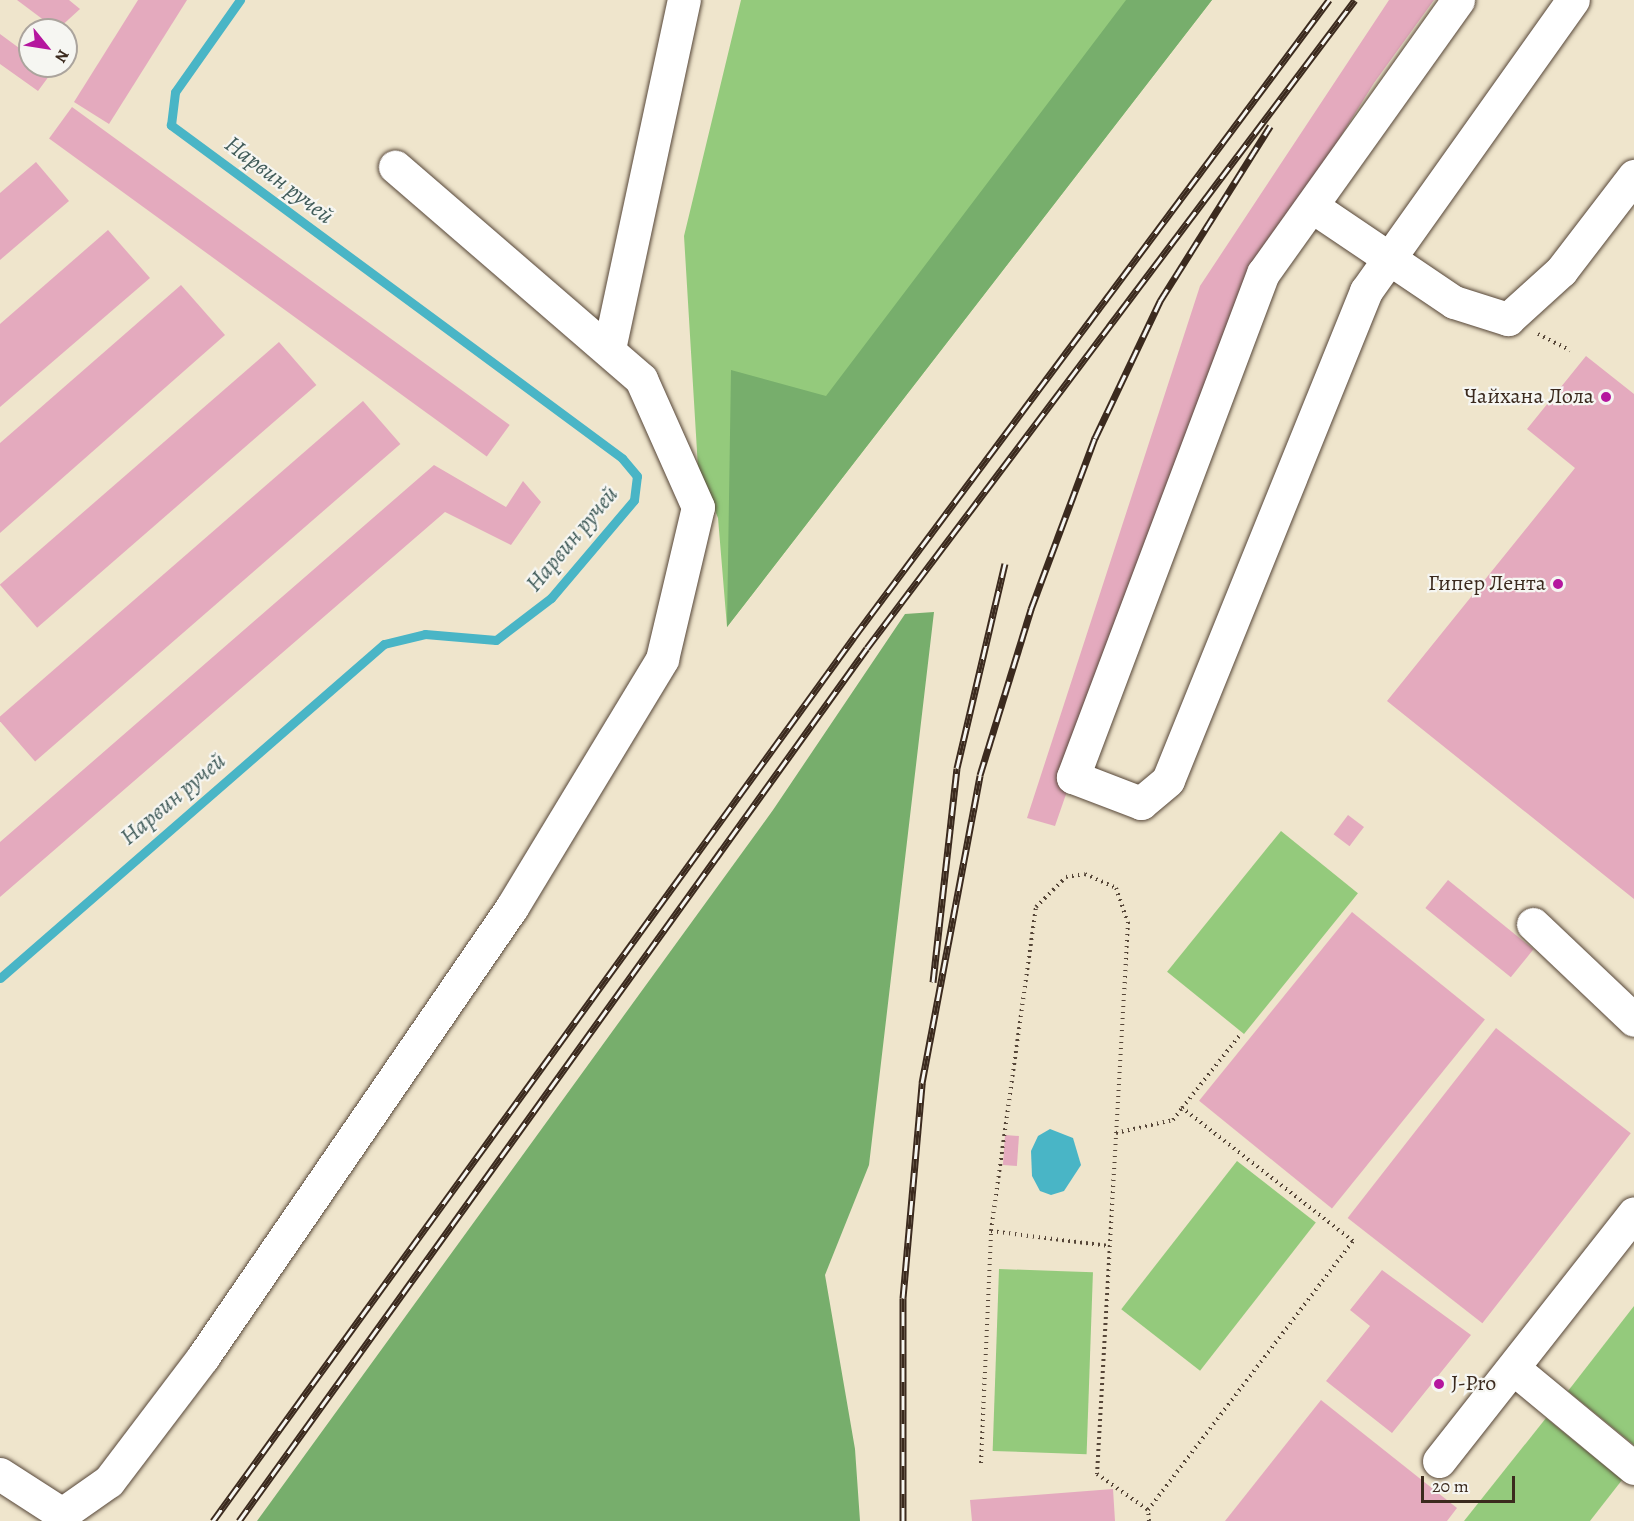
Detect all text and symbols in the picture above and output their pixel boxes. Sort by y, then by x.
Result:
north arrow [18,18,78,78]
text: N [49,45,74,67]
water label: Нарвин ручей [219,130,339,230]
place label: Чайхана Лола [1464,384,1594,410]
marker: Чайхана Лола [1599,390,1613,404]
water label: Нарвин ручей [519,480,625,598]
place label: Гипер Лента [1428,571,1546,597]
marker: Гипер Лента [1551,577,1565,591]
water label: Нарвин ручей [114,746,232,852]
place label: J-Pro [1451,1371,1496,1397]
marker: J-Pro [1432,1377,1446,1391]
scale bar [1424,1464,1518,1502]
text: 20 m [1432,1474,1469,1498]

